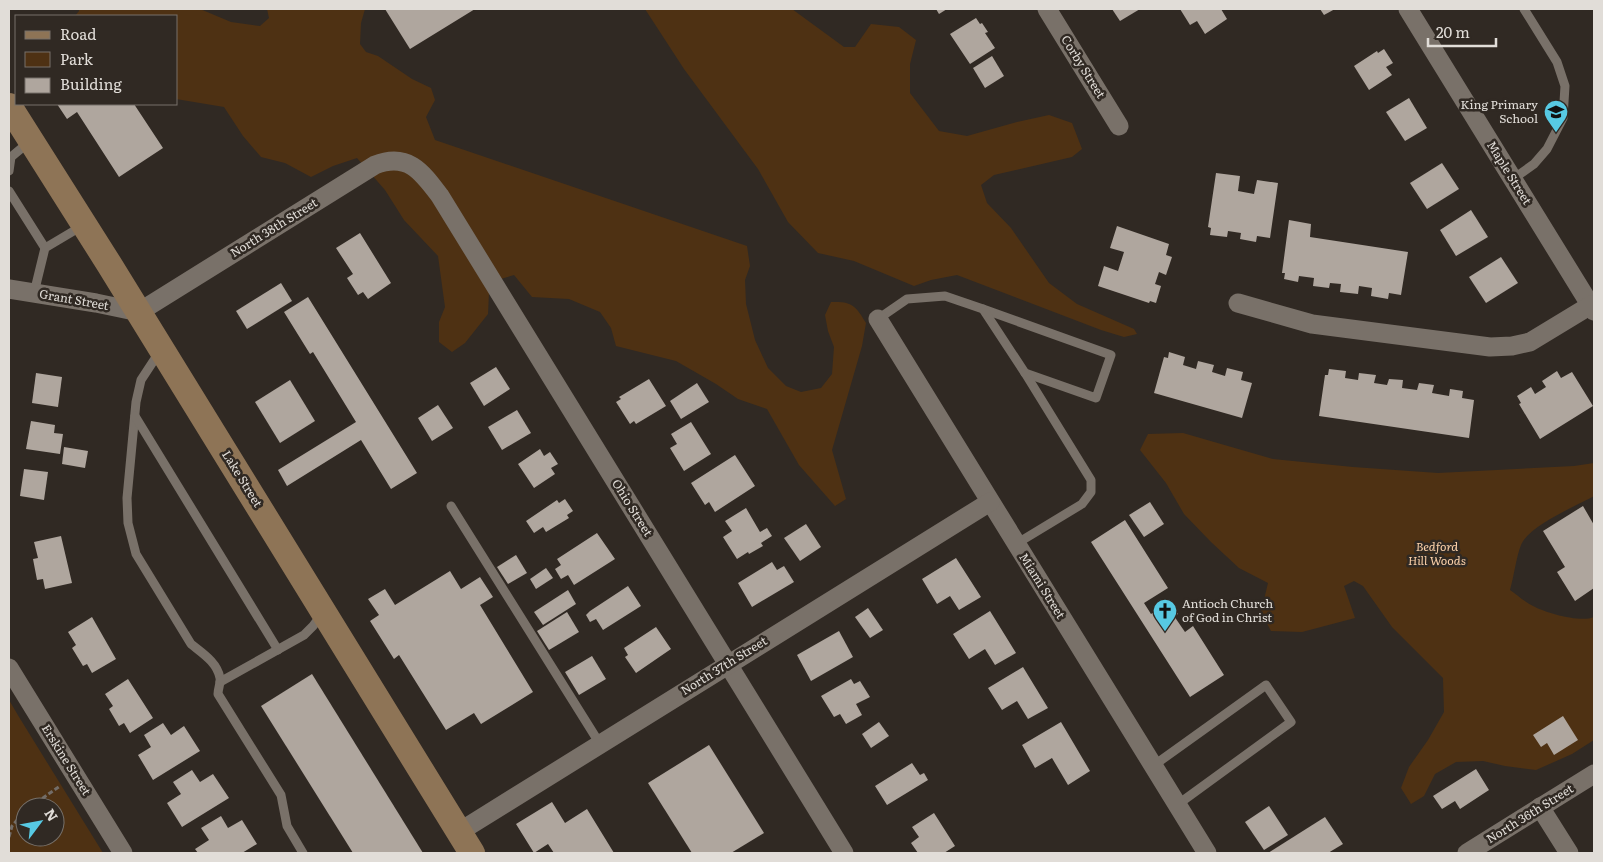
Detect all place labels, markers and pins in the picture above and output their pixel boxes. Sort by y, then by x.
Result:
place label: King Primary School [1460,95,1538,127]
school or university icon: King Primary School [1543,99,1569,133]
place label: Antioch Church of God in Christ [1182,594,1273,626]
church icon: Antioch Church of God in Christ [1152,598,1178,632]

